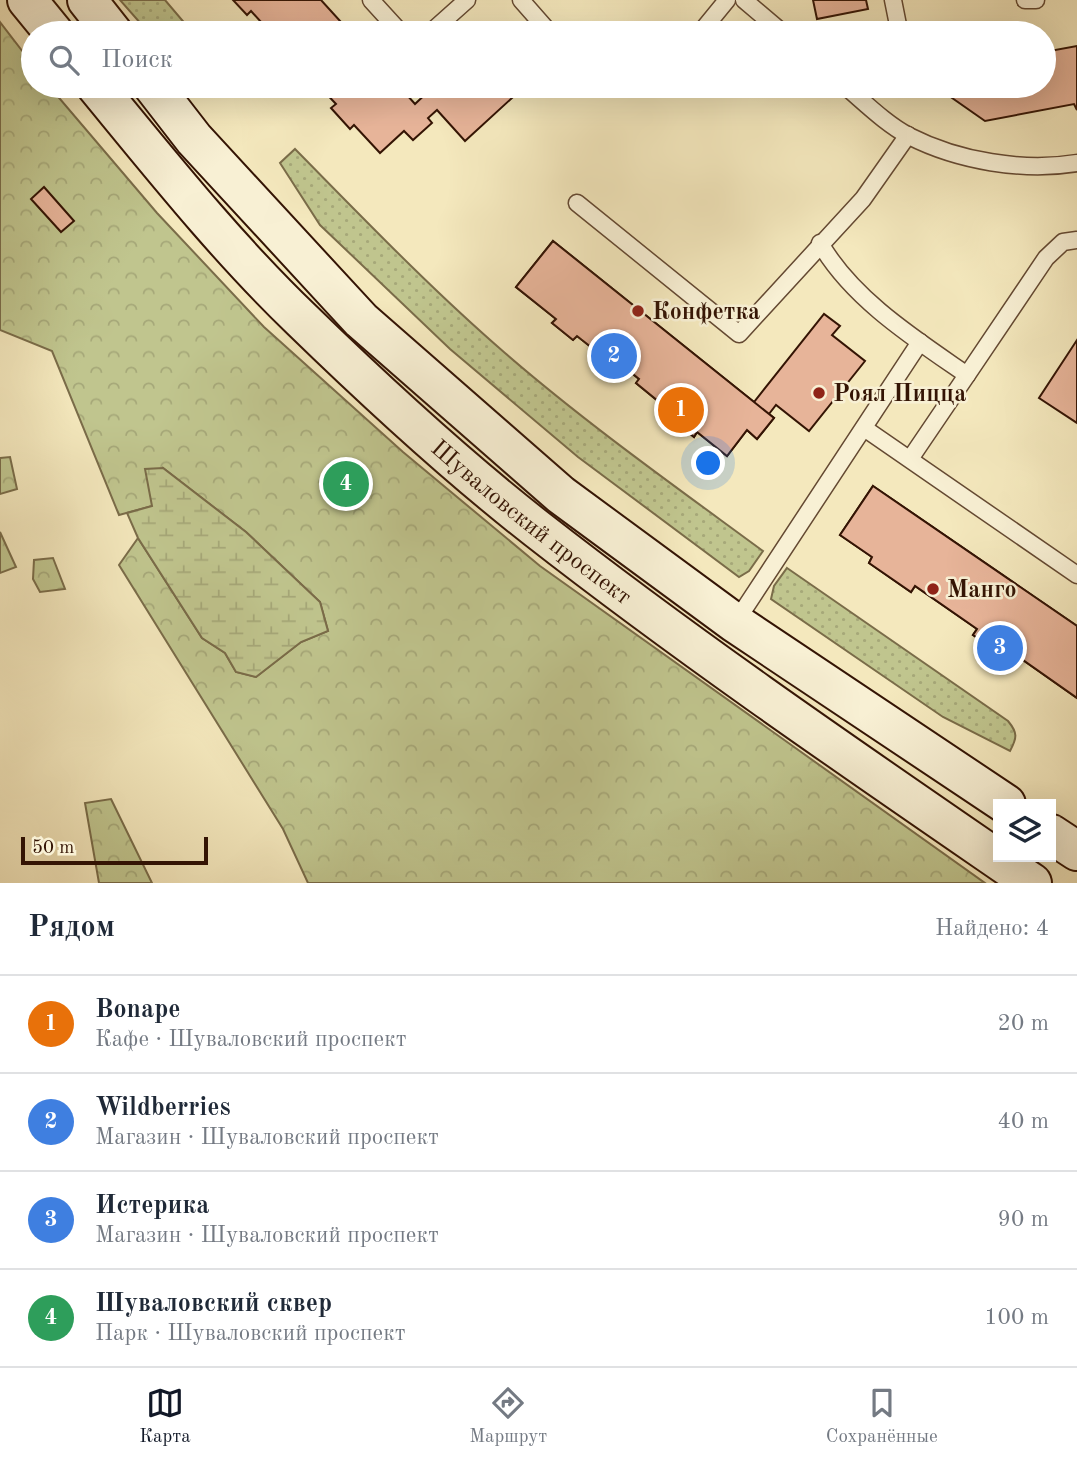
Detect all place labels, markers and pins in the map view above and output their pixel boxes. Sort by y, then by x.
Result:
place label: Конфетка [652,301,760,325]
marker: Конфетка [630,303,646,319]
pin: 2 [591,330,637,382]
place label: Роял Пицца [833,383,967,407]
pin: 1 [658,384,704,436]
marker: Роял Пицца [811,385,827,401]
pin: 4 [323,458,369,510]
place label: Манго [947,579,1017,603]
marker: Манго [925,581,941,597]
pin: 3 [977,622,1023,674]

